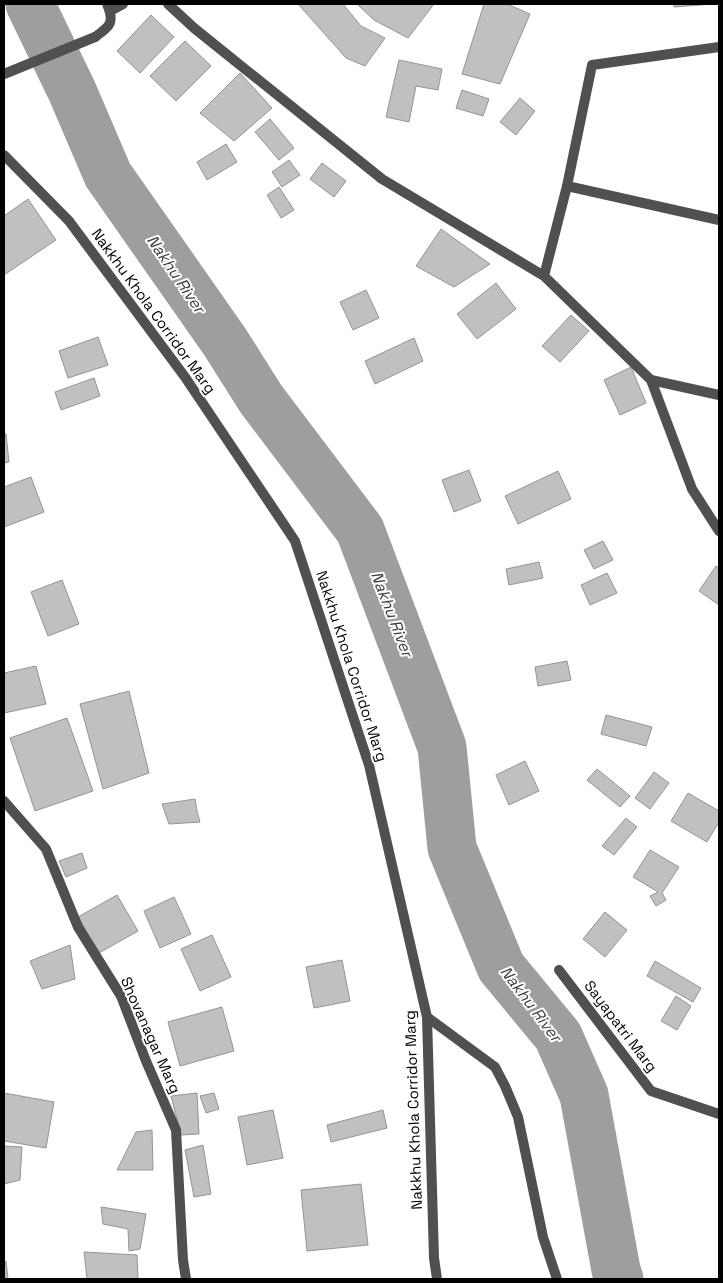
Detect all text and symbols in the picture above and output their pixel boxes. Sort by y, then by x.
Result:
street label: Nakkhu Khola Corridor Marg [88,225,220,397]
water label: Nakhu River [142,231,211,319]
street label: Nakkhu Khola Corridor Marg [312,568,392,764]
water label: Nakhu River [366,568,419,662]
water label: Nakhu River [496,962,568,1048]
street label: Shovanagar Marg [117,974,185,1096]
street label: Sayapatri Marg [580,976,662,1076]
street label: Nakkhu Khola Corridor Marg [400,1010,426,1210]

